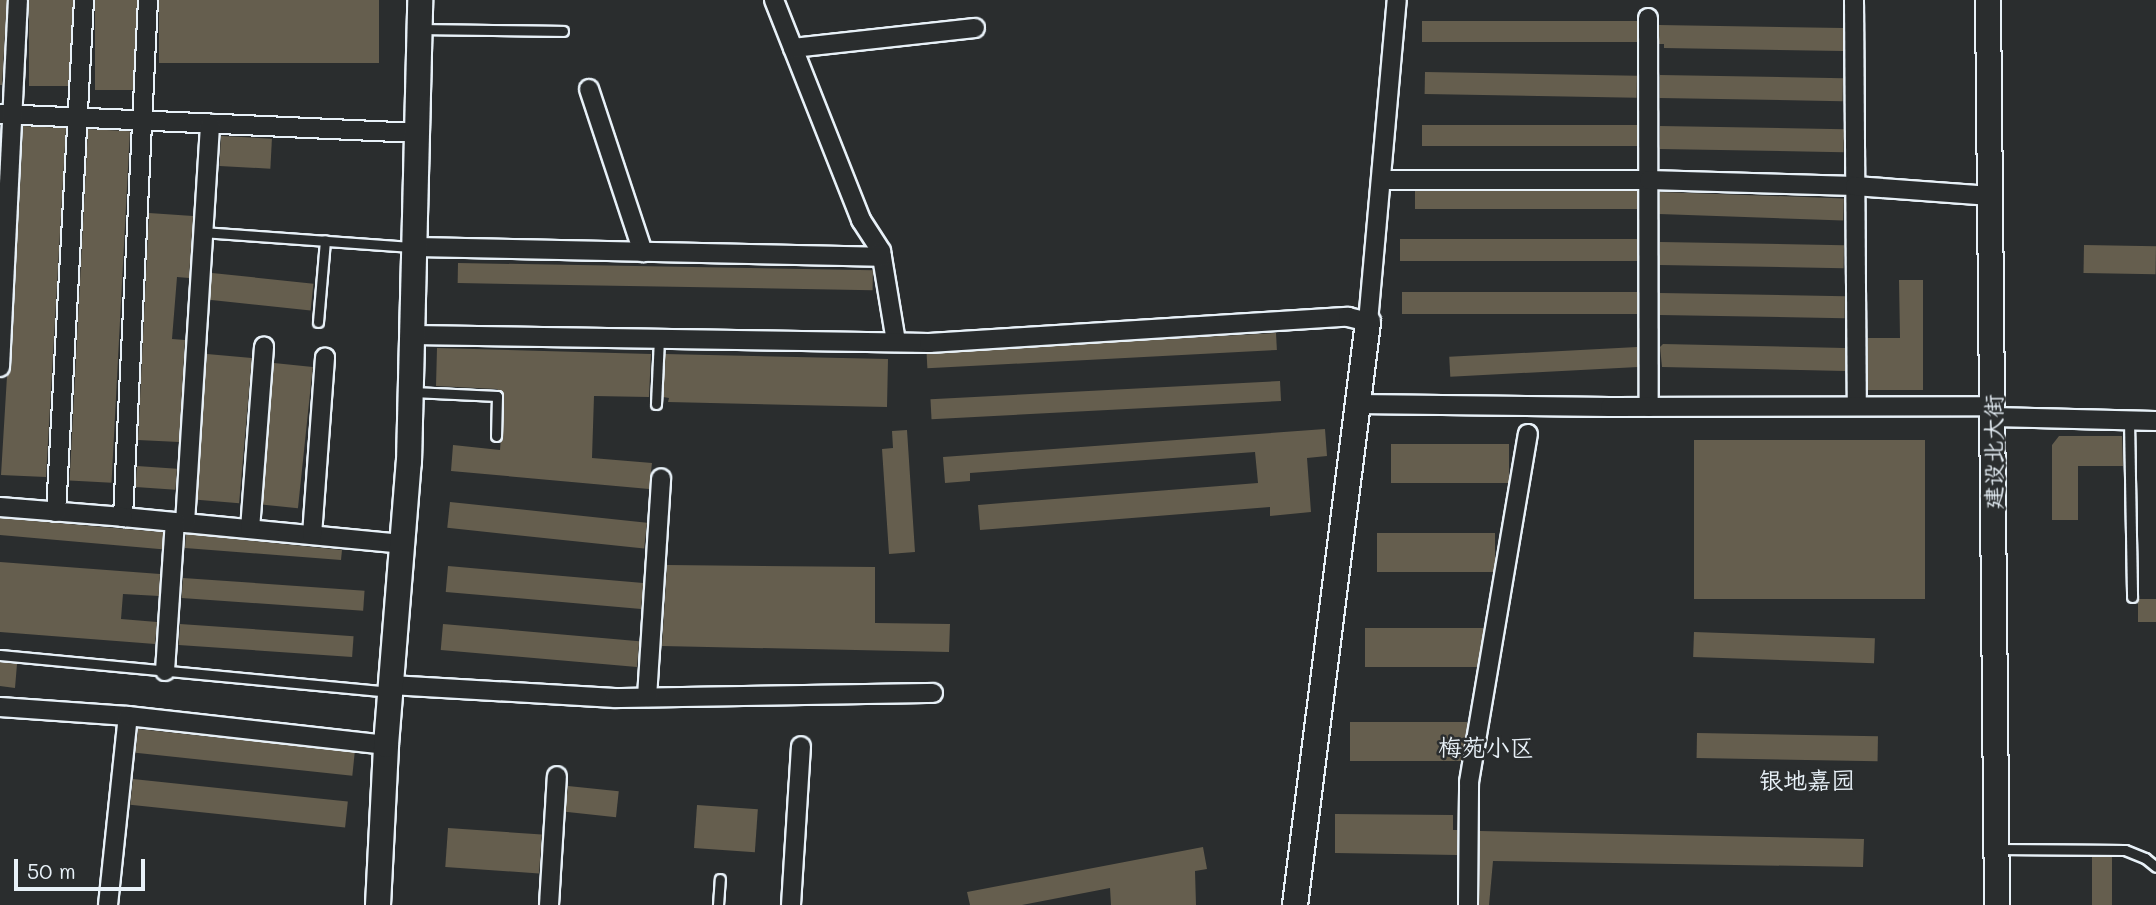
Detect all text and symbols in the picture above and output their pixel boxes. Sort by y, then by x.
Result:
street label: 建设北大街 [1979,395,2007,509]
district label: 梅苑小区 [1438,733,1534,761]
district label: 银地嘉园 [1759,766,1855,794]
scale bar [18,846,149,890]
text: 50 m [27,857,76,884]

